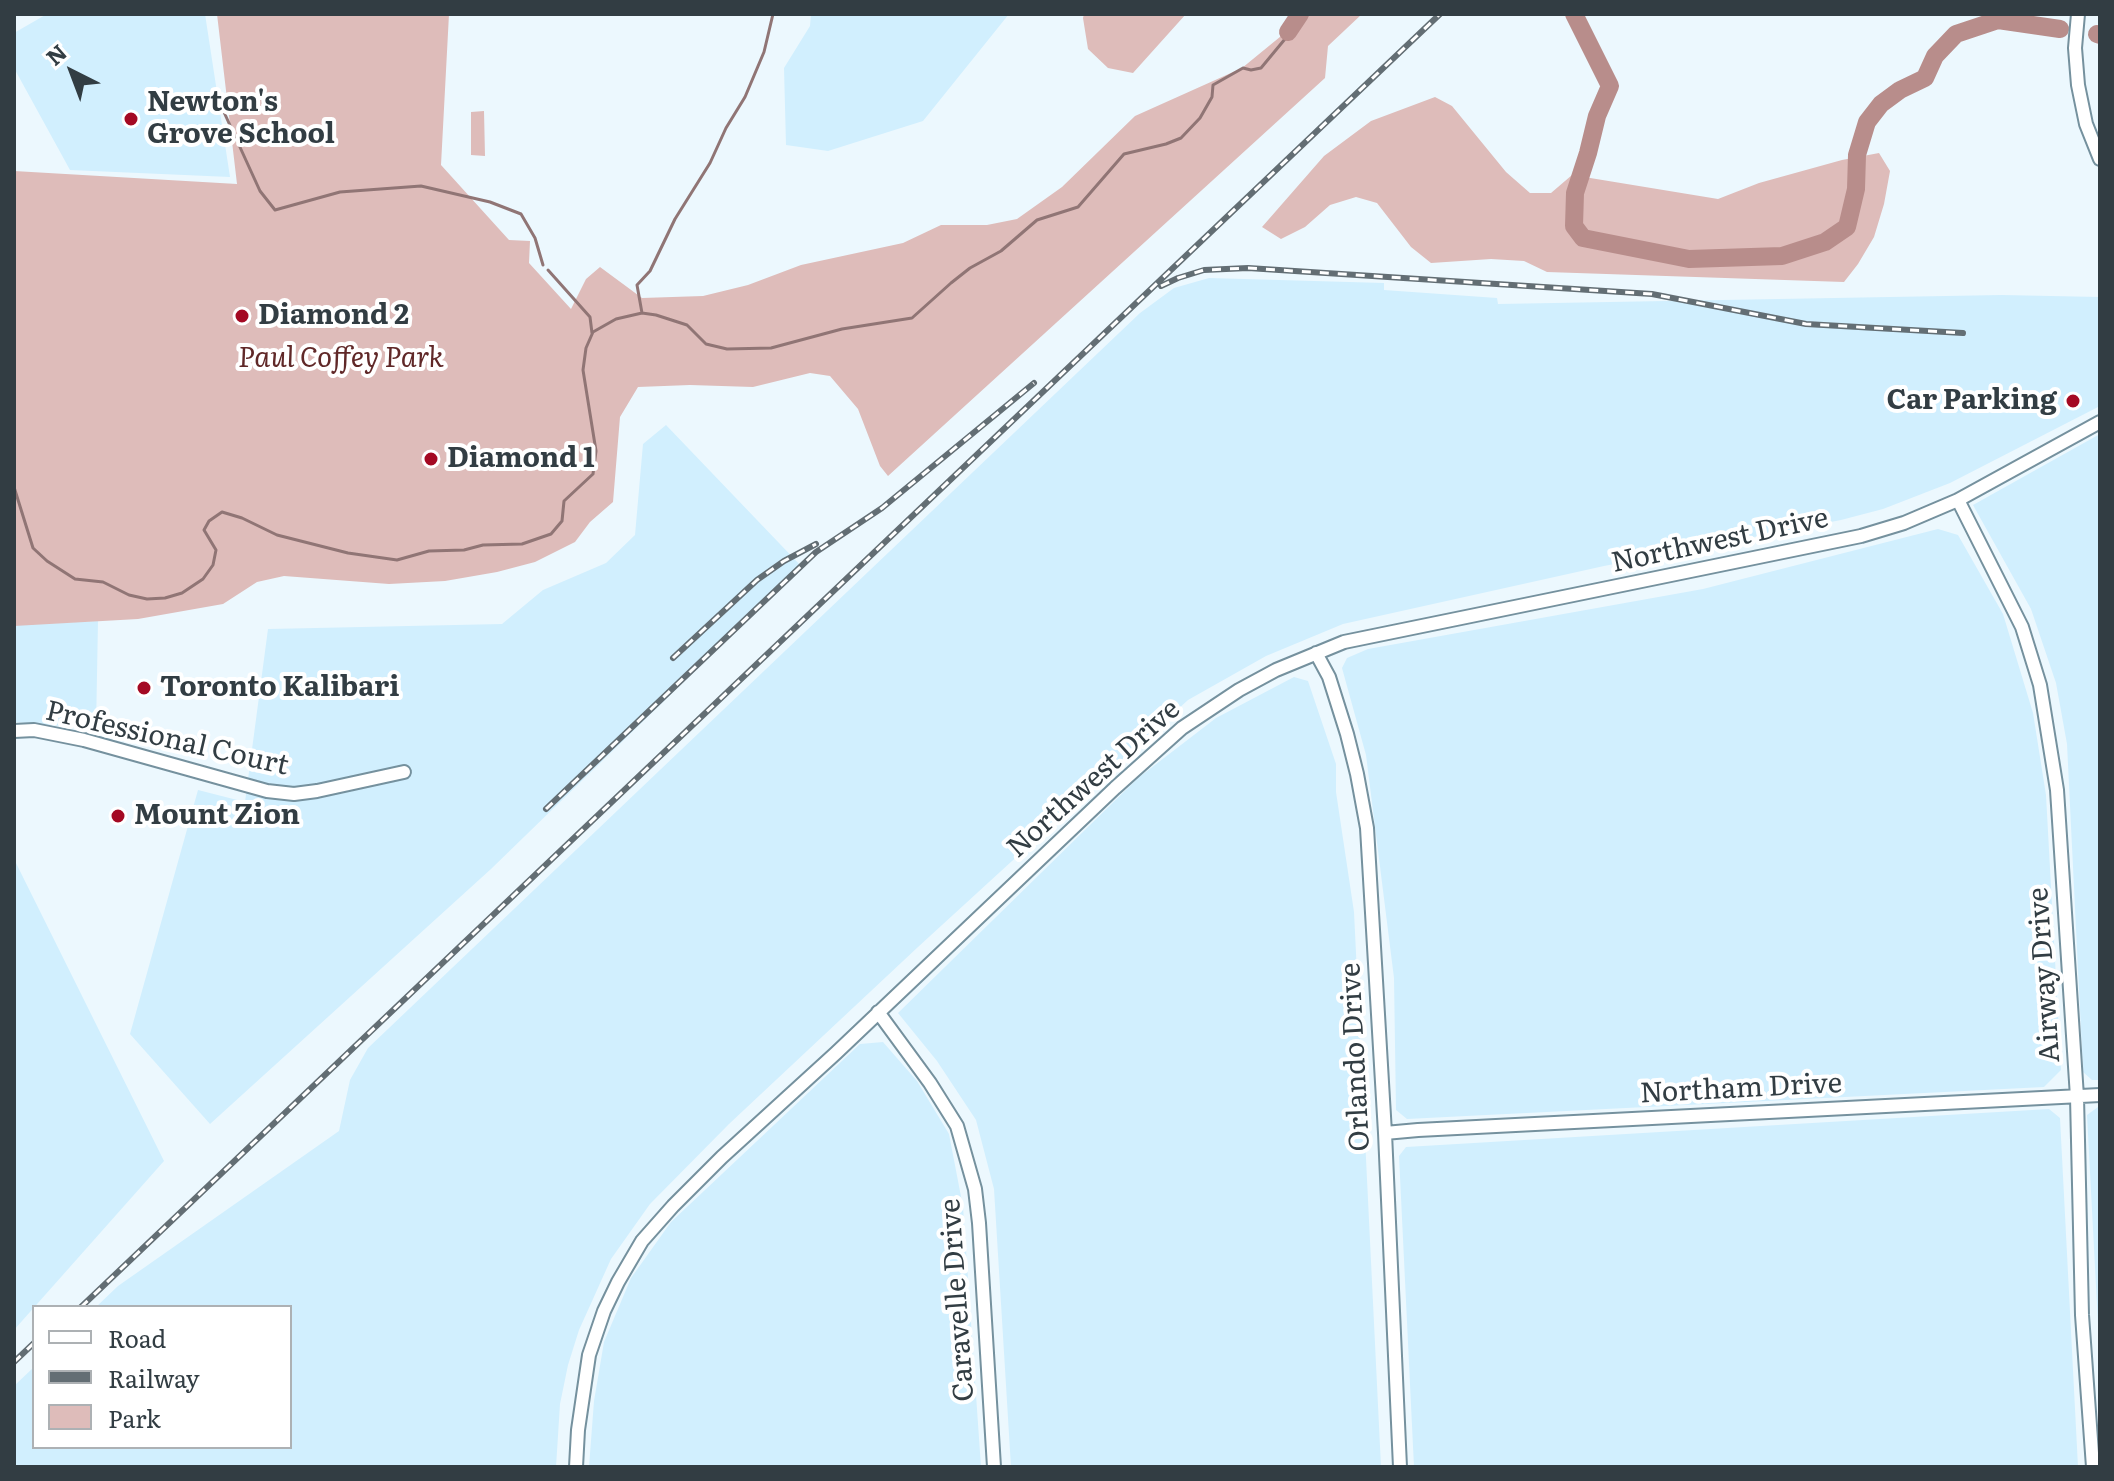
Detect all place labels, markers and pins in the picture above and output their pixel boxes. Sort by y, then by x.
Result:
place label: Newton's Grove School [147,86,335,152]
marker: Newton's Grove School [122,110,140,128]
place label: Diamond 2 [258,299,409,333]
marker: Diamond 2 [233,307,251,325]
place label: Car Parking [1886,384,2057,418]
marker: Car Parking [2064,392,2082,410]
place label: Diamond 1 [447,442,595,476]
marker: Diamond 1 [422,450,440,468]
place label: Toronto Kalibari [160,671,399,705]
marker: Toronto Kalibari [135,679,153,697]
place label: Mount Zion [134,799,300,833]
marker: Mount Zion [109,807,127,825]

